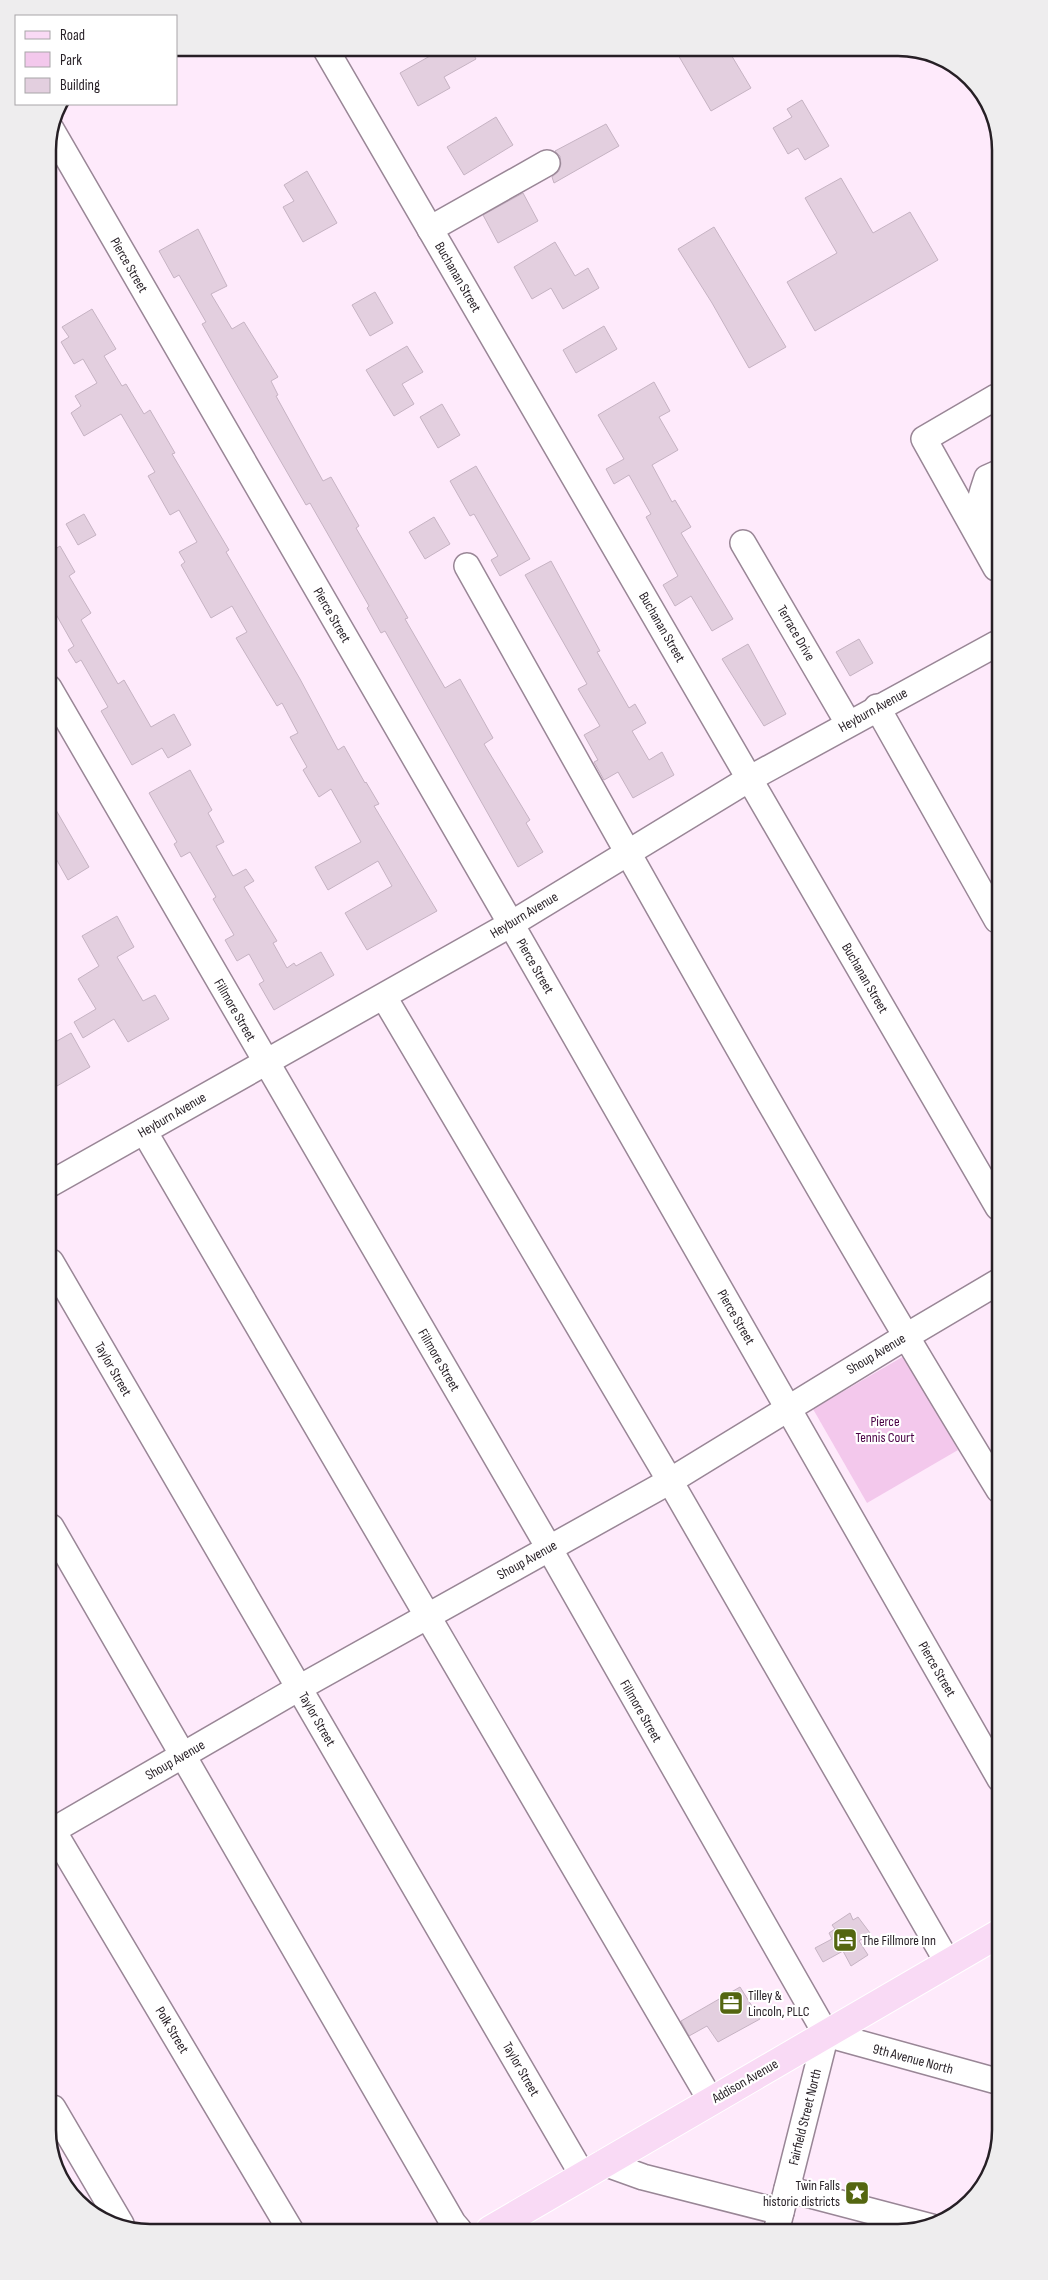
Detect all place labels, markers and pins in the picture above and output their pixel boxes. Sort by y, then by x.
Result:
hotel icon: The Fillmore Inn [832,1927,858,1953]
place label: The Fillmore Inn [862,1932,936,1949]
place label: Tilley & Lincoln, PLLC [748,1987,810,2020]
office icon: Tilley & Lincoln, PLLC [718,1990,744,2016]
place label: Twin Falls historic districts [763,2177,840,2210]
place icon: Twin Falls historic districts [844,2180,870,2206]

